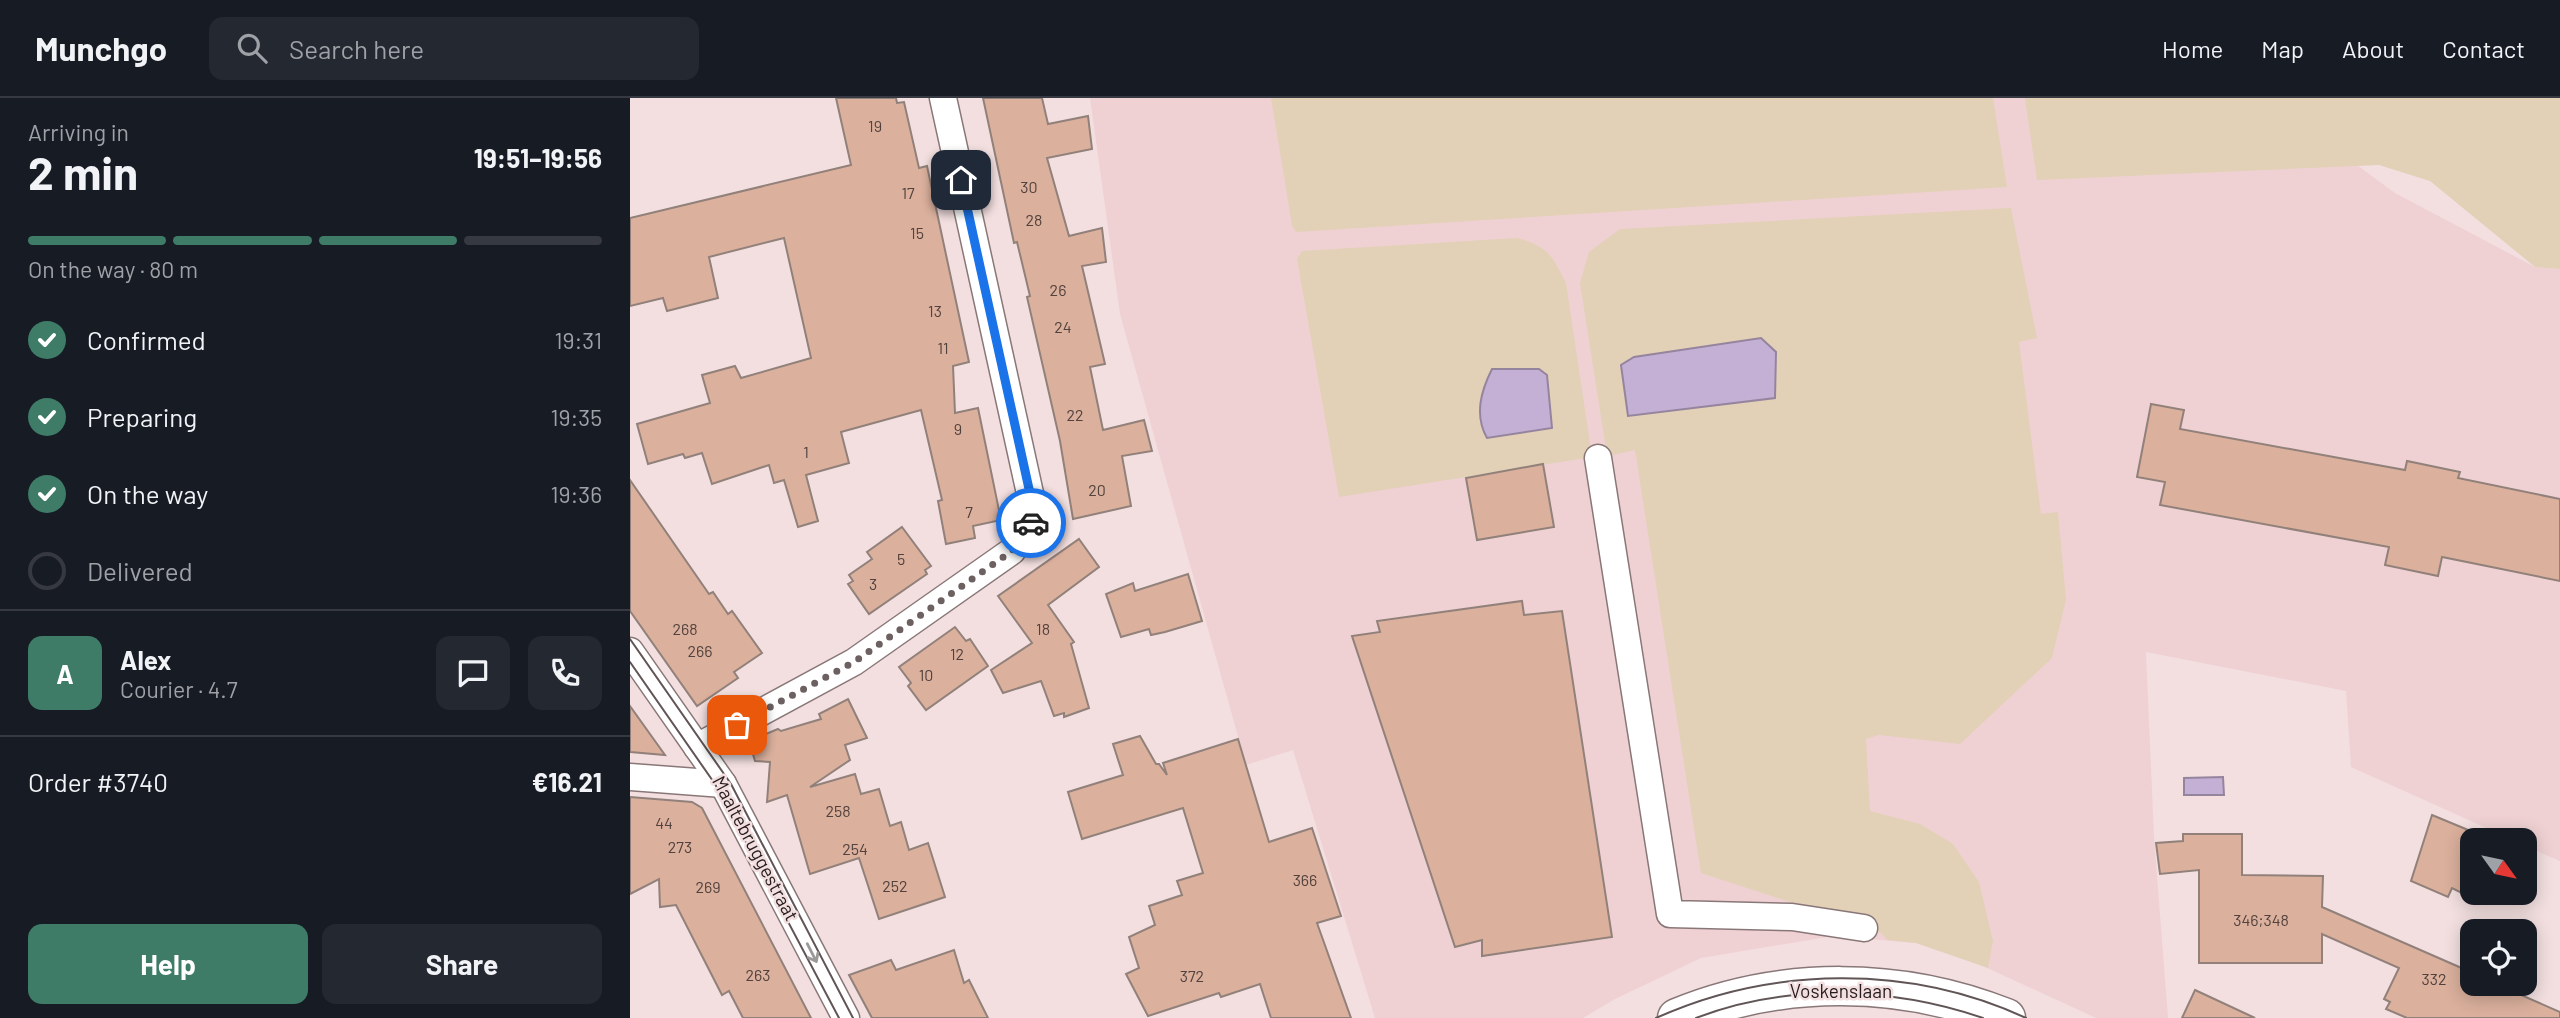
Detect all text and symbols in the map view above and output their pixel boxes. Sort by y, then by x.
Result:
search box [209,17,699,80]
text: Munchgo [35,28,167,68]
icon: search [233,29,271,67]
text: Search here [289,33,424,64]
text: Home [2162,34,2223,63]
text: Map [2261,34,2304,63]
text: About [2342,34,2404,63]
text: Contact [2442,34,2525,63]
house number: 19 [868,116,882,135]
text: Arriving in [28,118,129,146]
text: 19:51–19:56 [474,142,602,173]
text: 2 min [28,144,138,199]
pin [931,150,991,210]
icon: home [942,161,980,199]
house number: 30 [1020,177,1038,196]
house number: 17 [901,183,915,202]
house number: 28 [1026,210,1042,229]
house number: 15 [910,223,924,242]
text: On the way · 80 m [28,255,198,283]
house number: 26 [1050,280,1066,299]
house number: 13 [928,301,942,320]
house number: 24 [1054,317,1072,336]
icon: check [28,321,66,359]
text: Confirmed [87,324,206,355]
text: 19:31 [554,326,602,354]
house number: 11 [937,338,949,357]
icon: check [28,398,66,436]
text: Preparing [87,401,197,432]
text: 19:35 [551,403,602,431]
house number: 22 [1066,405,1084,424]
house number: 9 [954,419,962,438]
house number: 1 [803,442,809,461]
icon: check [28,475,66,513]
text: On the way [87,478,208,509]
text: 19:36 [550,480,602,508]
house number: 20 [1088,480,1106,499]
courier [996,488,1066,558]
house number: 7 [965,502,973,521]
icon: car [1012,504,1050,542]
house number: 5 [897,549,905,568]
text: Delivered [87,555,193,586]
house number: 3 [869,574,877,593]
house number: 268 [672,619,698,638]
house number: 18 [1036,619,1050,638]
button: chat [436,636,510,710]
button: phone [528,636,602,710]
house number: 266 [687,641,713,660]
text: Alex [120,644,171,675]
house number: 12 [950,644,964,663]
text: A [56,658,74,689]
house number: 10 [919,665,933,684]
text: Courier · 4.7 [120,675,238,703]
pin [707,695,767,755]
icon: bag [718,706,756,744]
text: Order #3740 [28,766,168,797]
text: €16.21 [532,766,602,797]
street label: Maaltebruggestraat [708,771,804,925]
house number: 258 [825,801,851,820]
house number: 44 [655,813,673,832]
north arrow [2460,828,2538,905]
map controls [2460,828,2537,996]
house number: 273 [668,837,692,856]
house number: 254 [842,839,868,858]
house number: 366 [1293,870,1317,889]
house number: 252 [882,876,908,895]
house number: 269 [695,877,721,896]
house number: 346;348 [2233,910,2289,929]
button: locate [2460,919,2537,996]
button: Help [28,924,308,1004]
button: Share [322,924,602,1004]
one-way arrow [806,942,819,963]
house number: 263 [745,965,771,984]
house number: 372 [1180,966,1204,985]
house number: 332 [2421,969,2447,988]
street label: Voskenslaan [1790,979,1892,1002]

